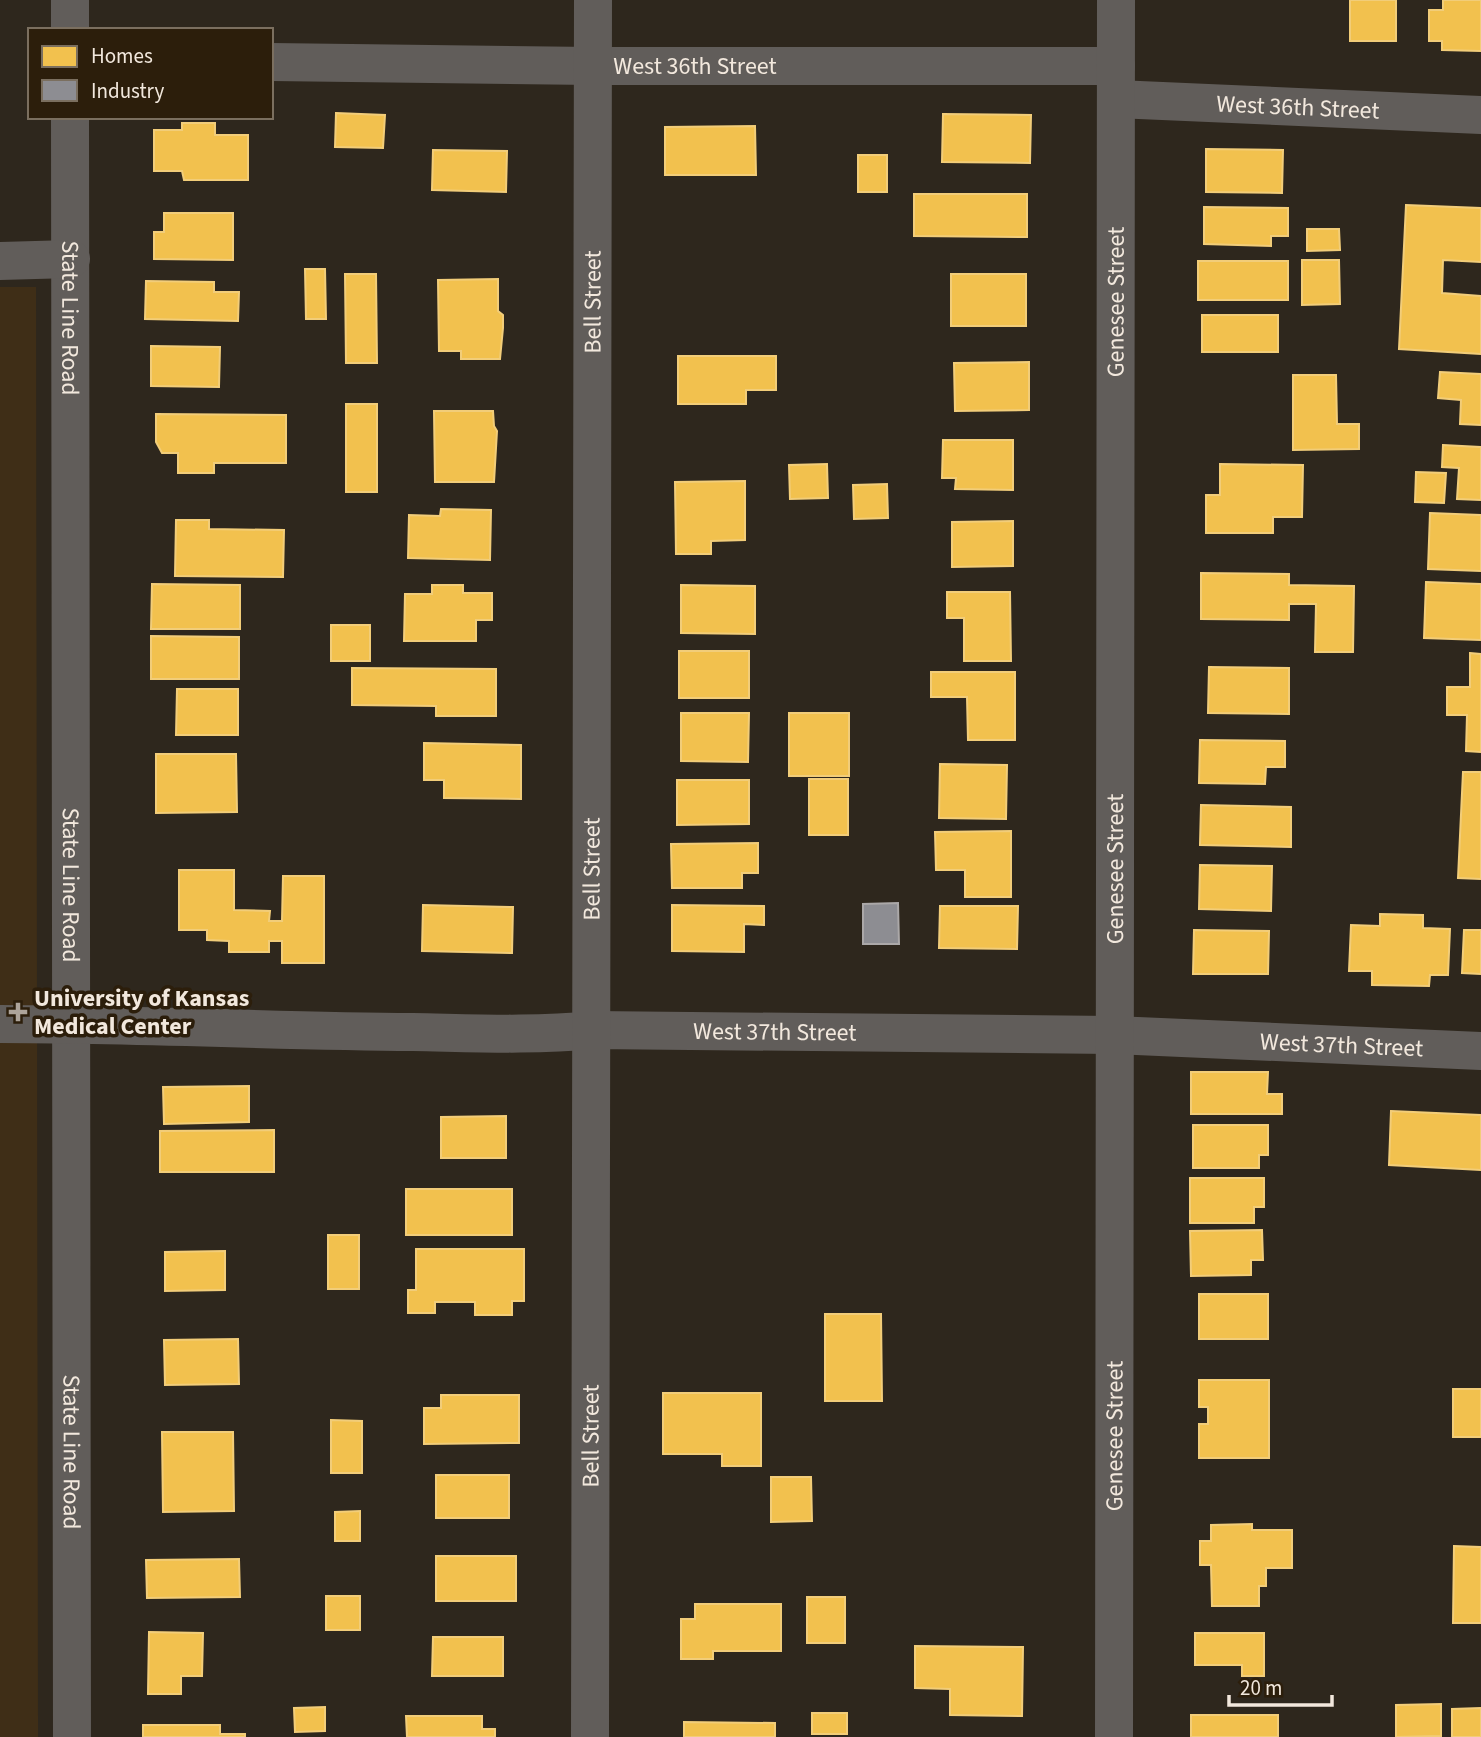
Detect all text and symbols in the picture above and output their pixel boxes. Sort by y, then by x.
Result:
legend [28,28,273,119]
text: Homes [91,41,153,71]
street label: West 36th Street [613,49,777,84]
text: Industry [91,76,164,106]
street label: West 36th Street [1215,86,1380,129]
street label: Genesee Street [1099,227,1134,377]
street label: State Line Road [52,240,87,396]
street label: Bell Street [575,250,611,354]
street label: Genesee Street [1098,794,1133,944]
street label: State Line Road [53,807,88,963]
street label: Bell Street [574,817,610,921]
place label: University of Kansas Medical Center [34,981,249,1044]
marker: University of Kansas Medical Center [8,1002,28,1022]
street label: West 37th Street [693,1014,857,1051]
street label: West 37th Street [1259,1024,1424,1066]
street label: Genesee Street [1097,1361,1132,1511]
street label: State Line Road [54,1374,89,1530]
street label: Bell Street [573,1384,609,1488]
scale bar [1229,1664,1332,1708]
text: 20 m [1240,1673,1282,1703]

